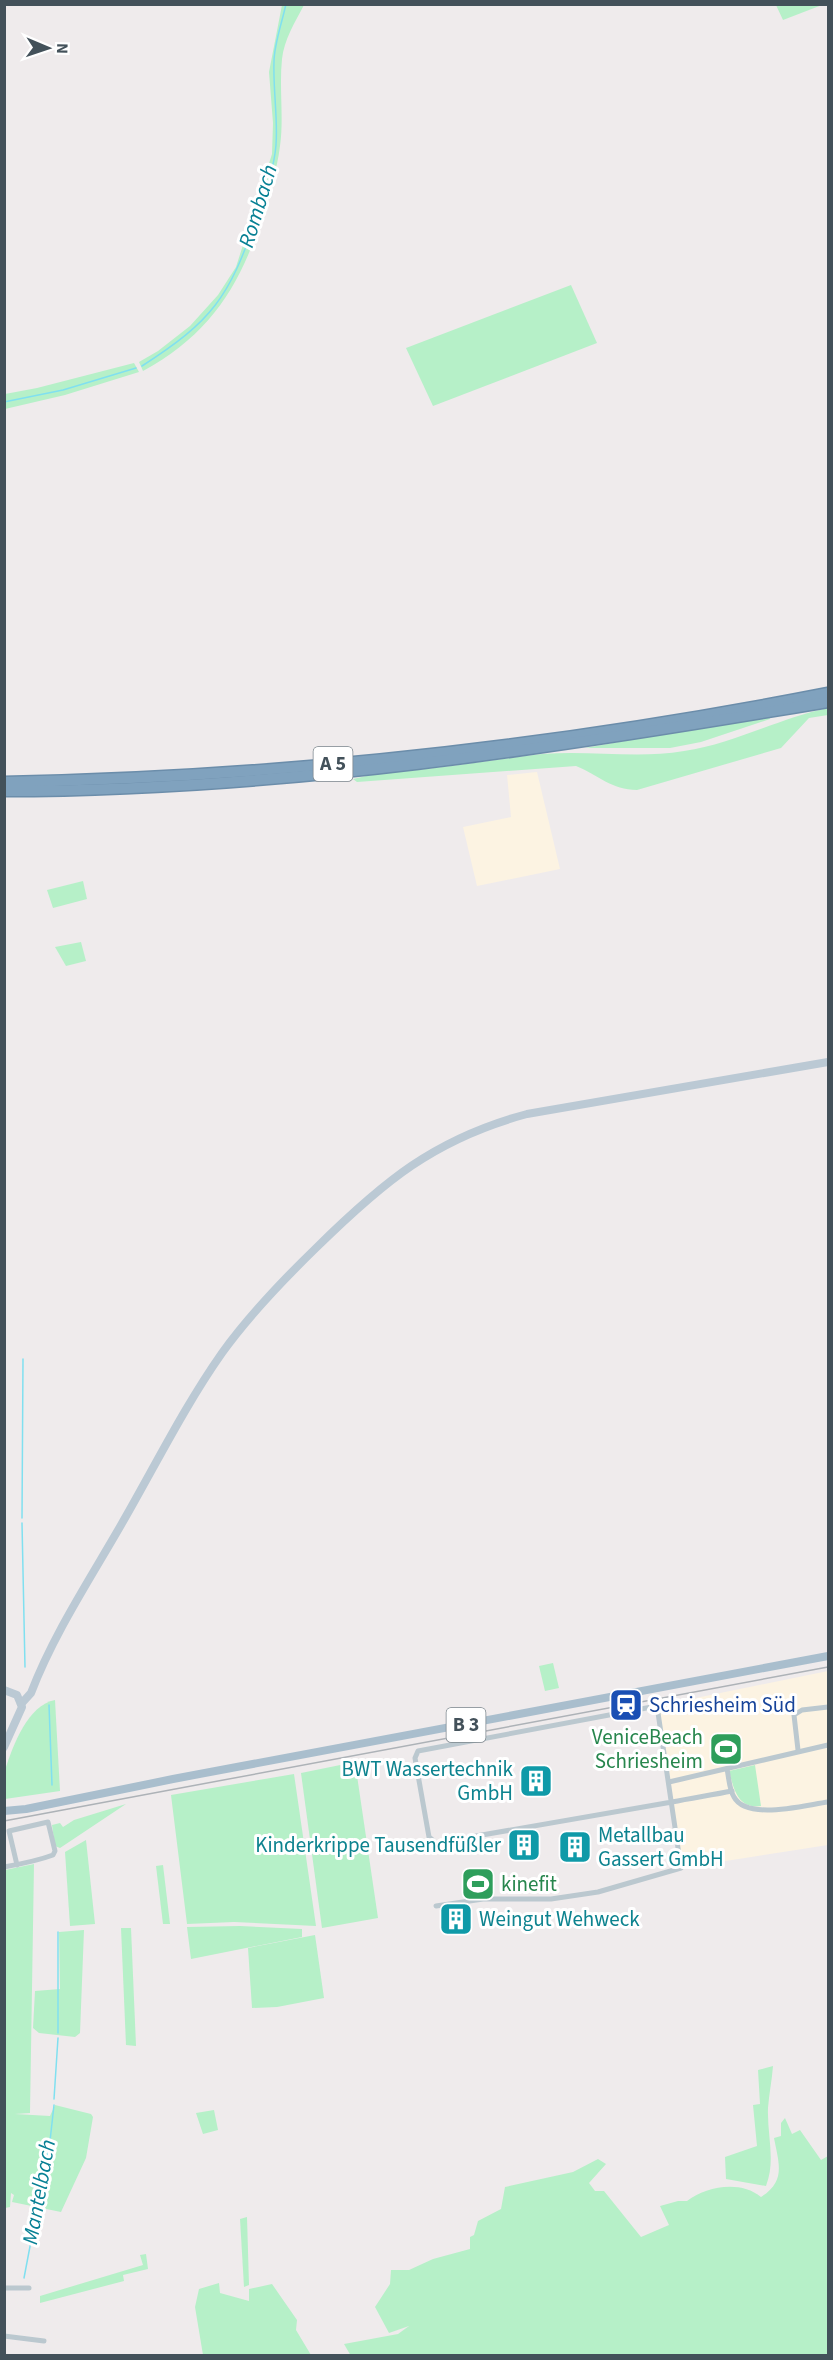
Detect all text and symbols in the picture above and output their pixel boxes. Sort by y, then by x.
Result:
north arrow [18,18,78,78]
text: N [51,43,73,54]
water label: Rombach [230,160,286,252]
road number: A 5 [314,747,352,781]
station icon: Schriesheim Süd [608,1687,644,1723]
place label: Schriesheim Süd [649,1690,796,1720]
road number: B 3 [446,1708,486,1742]
place label: VeniceBeach Schriesheim [592,1722,703,1776]
sports icon: VeniceBeach Schriesheim [708,1731,744,1767]
place label: BWT Wassertechnik GmbH [341,1754,514,1808]
building icon: BWT Wassertechnik GmbH [518,1763,554,1799]
place label: Metallbau Gassert GmbH [598,1820,724,1874]
building icon: Kinderkrippe Tausendfüßler [506,1827,542,1863]
building icon: Metallbau Gassert GmbH [557,1829,593,1865]
place label: Kinderkrippe Tausendfüßler [255,1830,502,1860]
sports icon: kinefit [460,1866,496,1902]
place label: kinefit [501,1869,557,1899]
building icon: Weingut Wehweck [438,1901,474,1937]
place label: Weingut Wehweck [479,1904,640,1934]
water label: Mantelbach [14,2137,64,2247]

